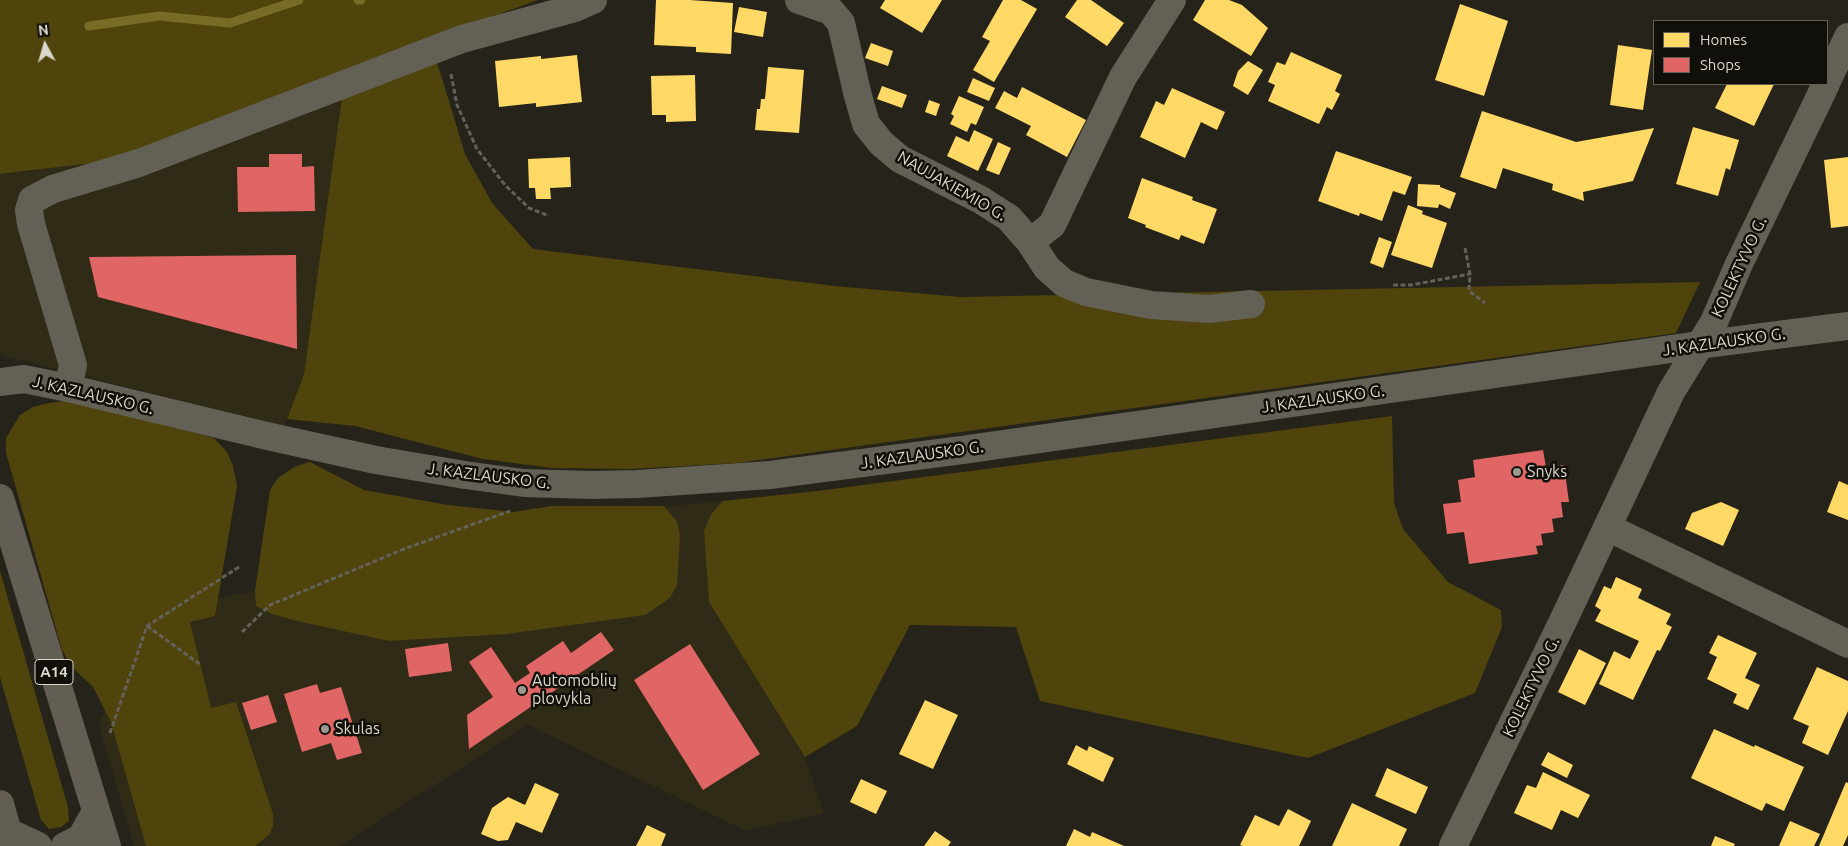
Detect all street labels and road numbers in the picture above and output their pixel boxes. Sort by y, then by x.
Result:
street label: NAUJAKIEMIO G. [894,147,1010,225]
street label: KOLEKTYVO G. [1707,214,1771,320]
street label: J. KAZLAUSKO G. [1661,324,1787,360]
street label: J. KAZLAUSKO G. [30,372,156,418]
street label: J. KAZLAUSKO G. [1260,381,1386,417]
street label: J. KAZLAUSKO G. [859,437,985,473]
street label: J. KAZLAUSKO G. [426,459,552,493]
street label: KOLEKTYVO G. [1498,634,1564,740]
road number: A14 [35,660,73,684]

